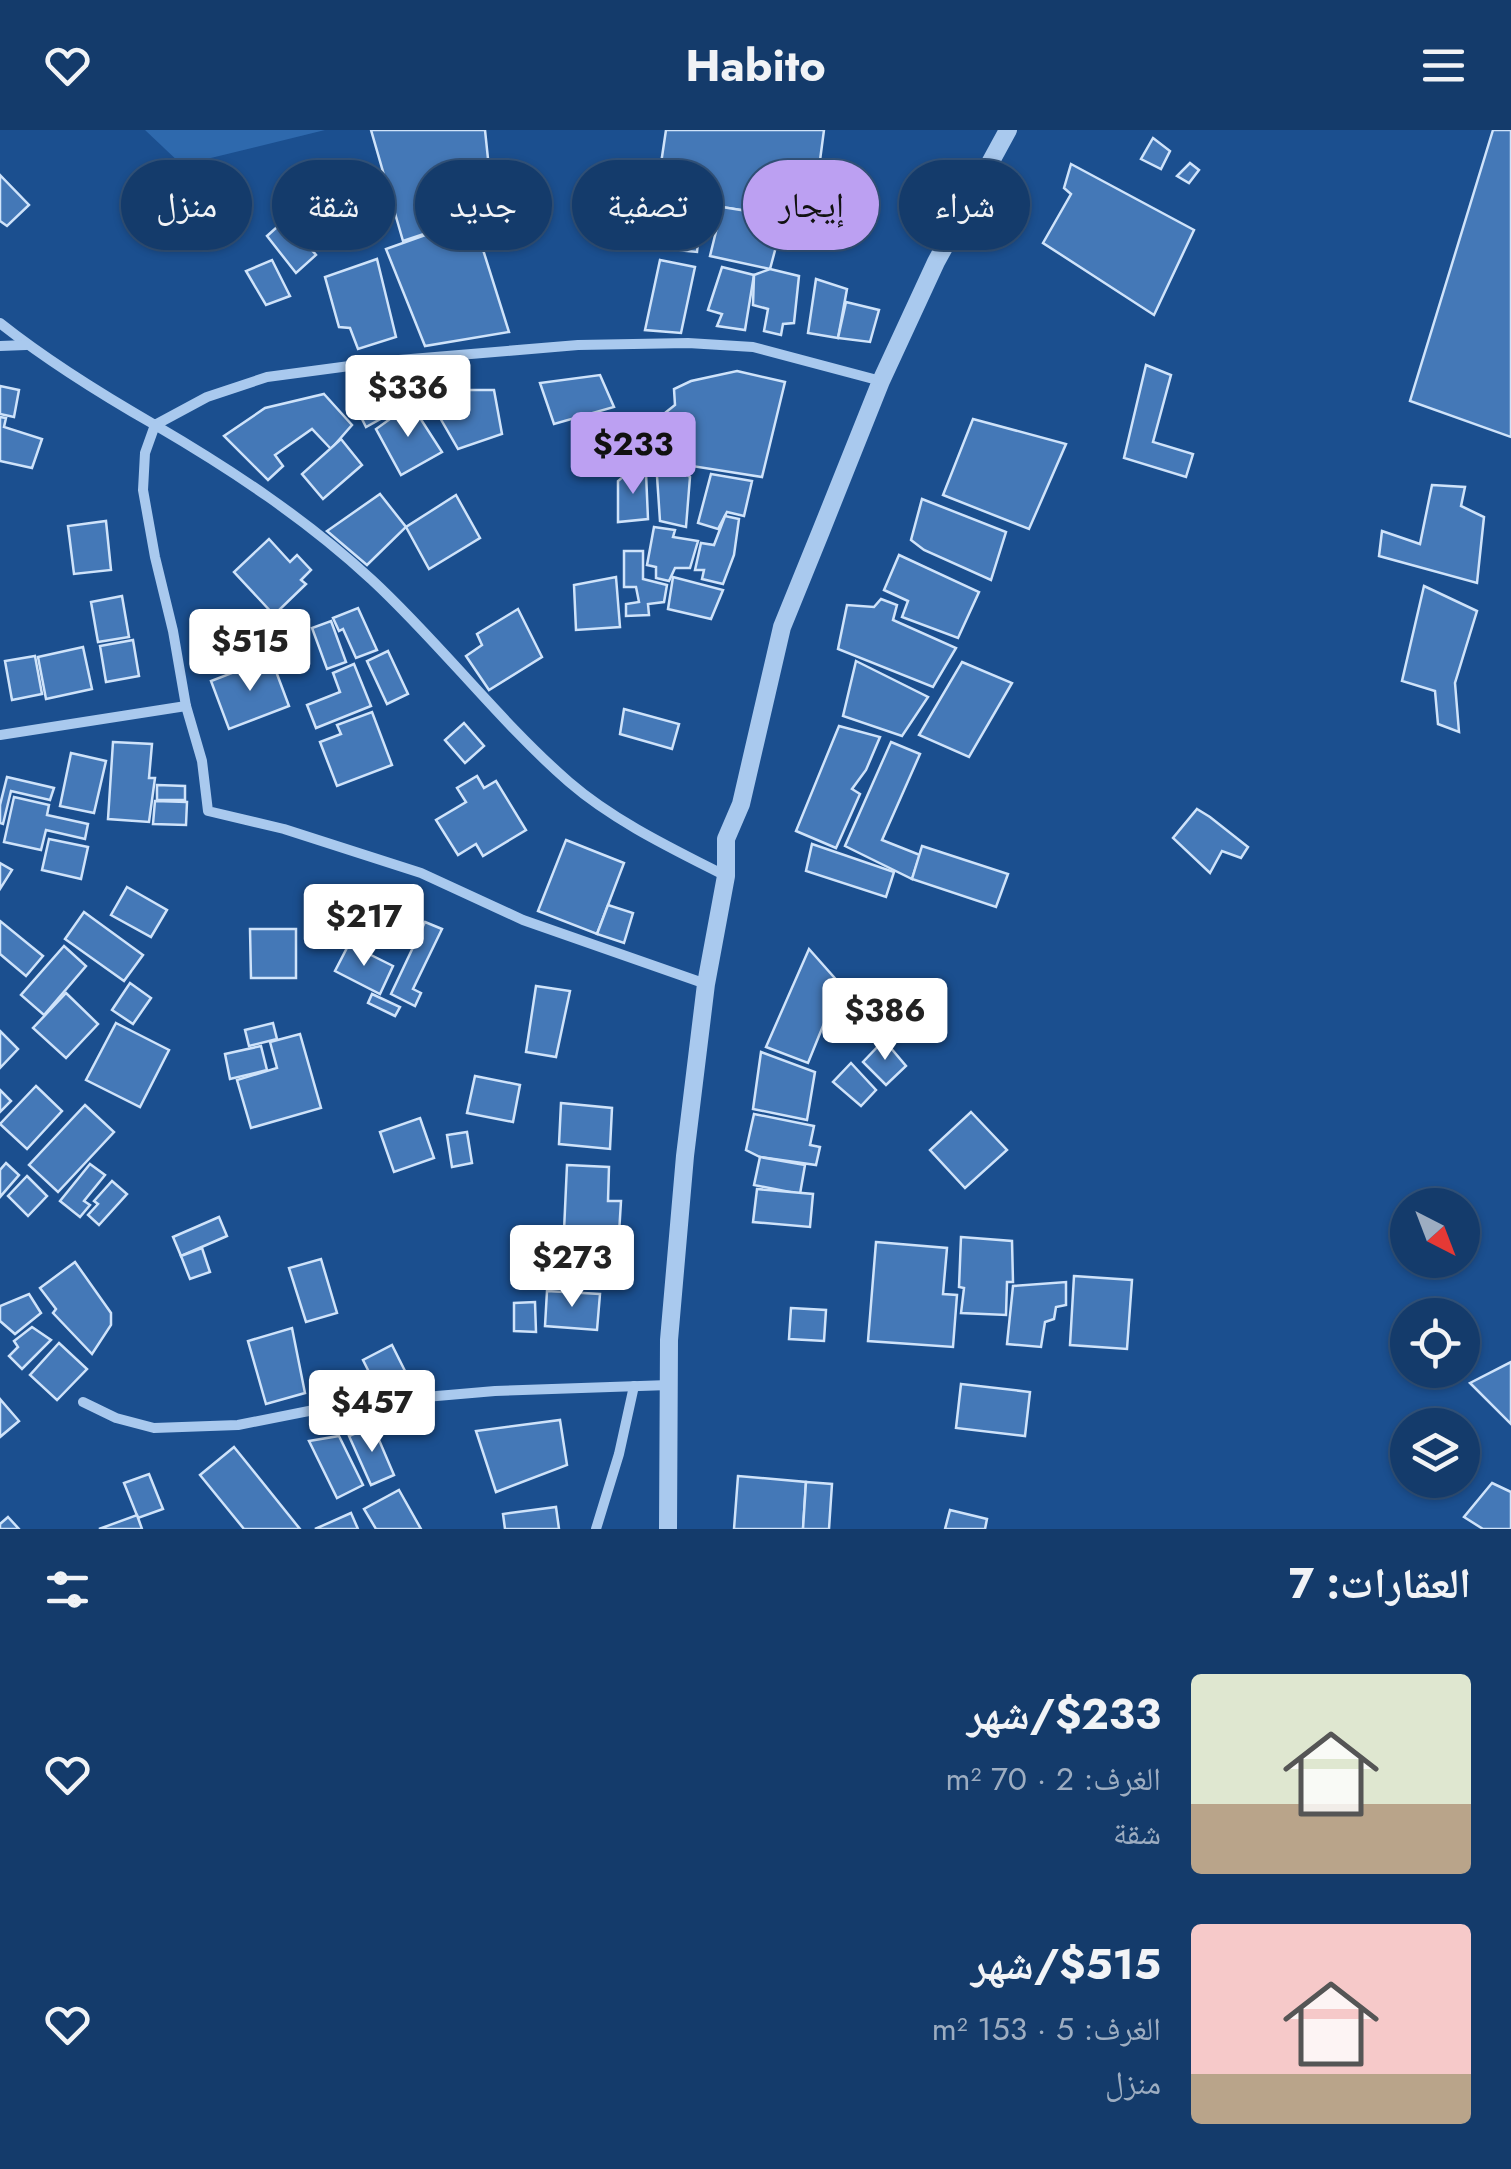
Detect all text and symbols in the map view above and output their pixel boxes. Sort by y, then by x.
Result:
text: Habito [685,33,826,98]
icon: heart [40,38,95,93]
icon: menu [1416,38,1471,93]
chip: منزل [121,160,252,250]
chip: شقة [272,160,395,250]
chip: جديد [415,160,552,250]
chip: تصفية [572,160,723,250]
chip: إيجار [743,160,879,250]
chip: شراء [899,160,1030,250]
pin: $336 [349,355,467,440]
text: $336 [367,364,449,410]
pin: $233 [574,412,692,497]
text: $233 [593,421,673,467]
pin: $515 [191,609,309,694]
text: $515 [211,618,289,664]
pin: $217 [305,884,423,969]
text: $217 [326,893,402,939]
pin: $386 [826,978,944,1063]
text: $386 [844,987,926,1033]
north arrow [1390,1188,1480,1278]
map controls [1390,1188,1480,1498]
pin: $273 [513,1225,631,1310]
text: $273 [532,1234,612,1280]
button: locate [1390,1298,1480,1388]
pin: $457 [313,1370,431,1455]
text: $457 [331,1379,413,1425]
button: layers [1390,1408,1480,1498]
text: العقارات: 7 [1289,1553,1471,1614]
icon: filters [40,1562,95,1617]
text: $233/شهر [967,1684,1161,1745]
icon: home [1271,1714,1391,1834]
icon: heart [40,1747,95,1802]
text: الغرف: 2 · 70 m² [945,1756,1161,1802]
text: شقة [1113,1810,1161,1856]
text: $515/شهر [971,1934,1161,1995]
icon: home [1271,1964,1391,2084]
icon: heart [40,1997,95,2052]
text: الغرف: 5 · 153 m² [932,2006,1161,2052]
text: منزل [1105,2060,1161,2106]

